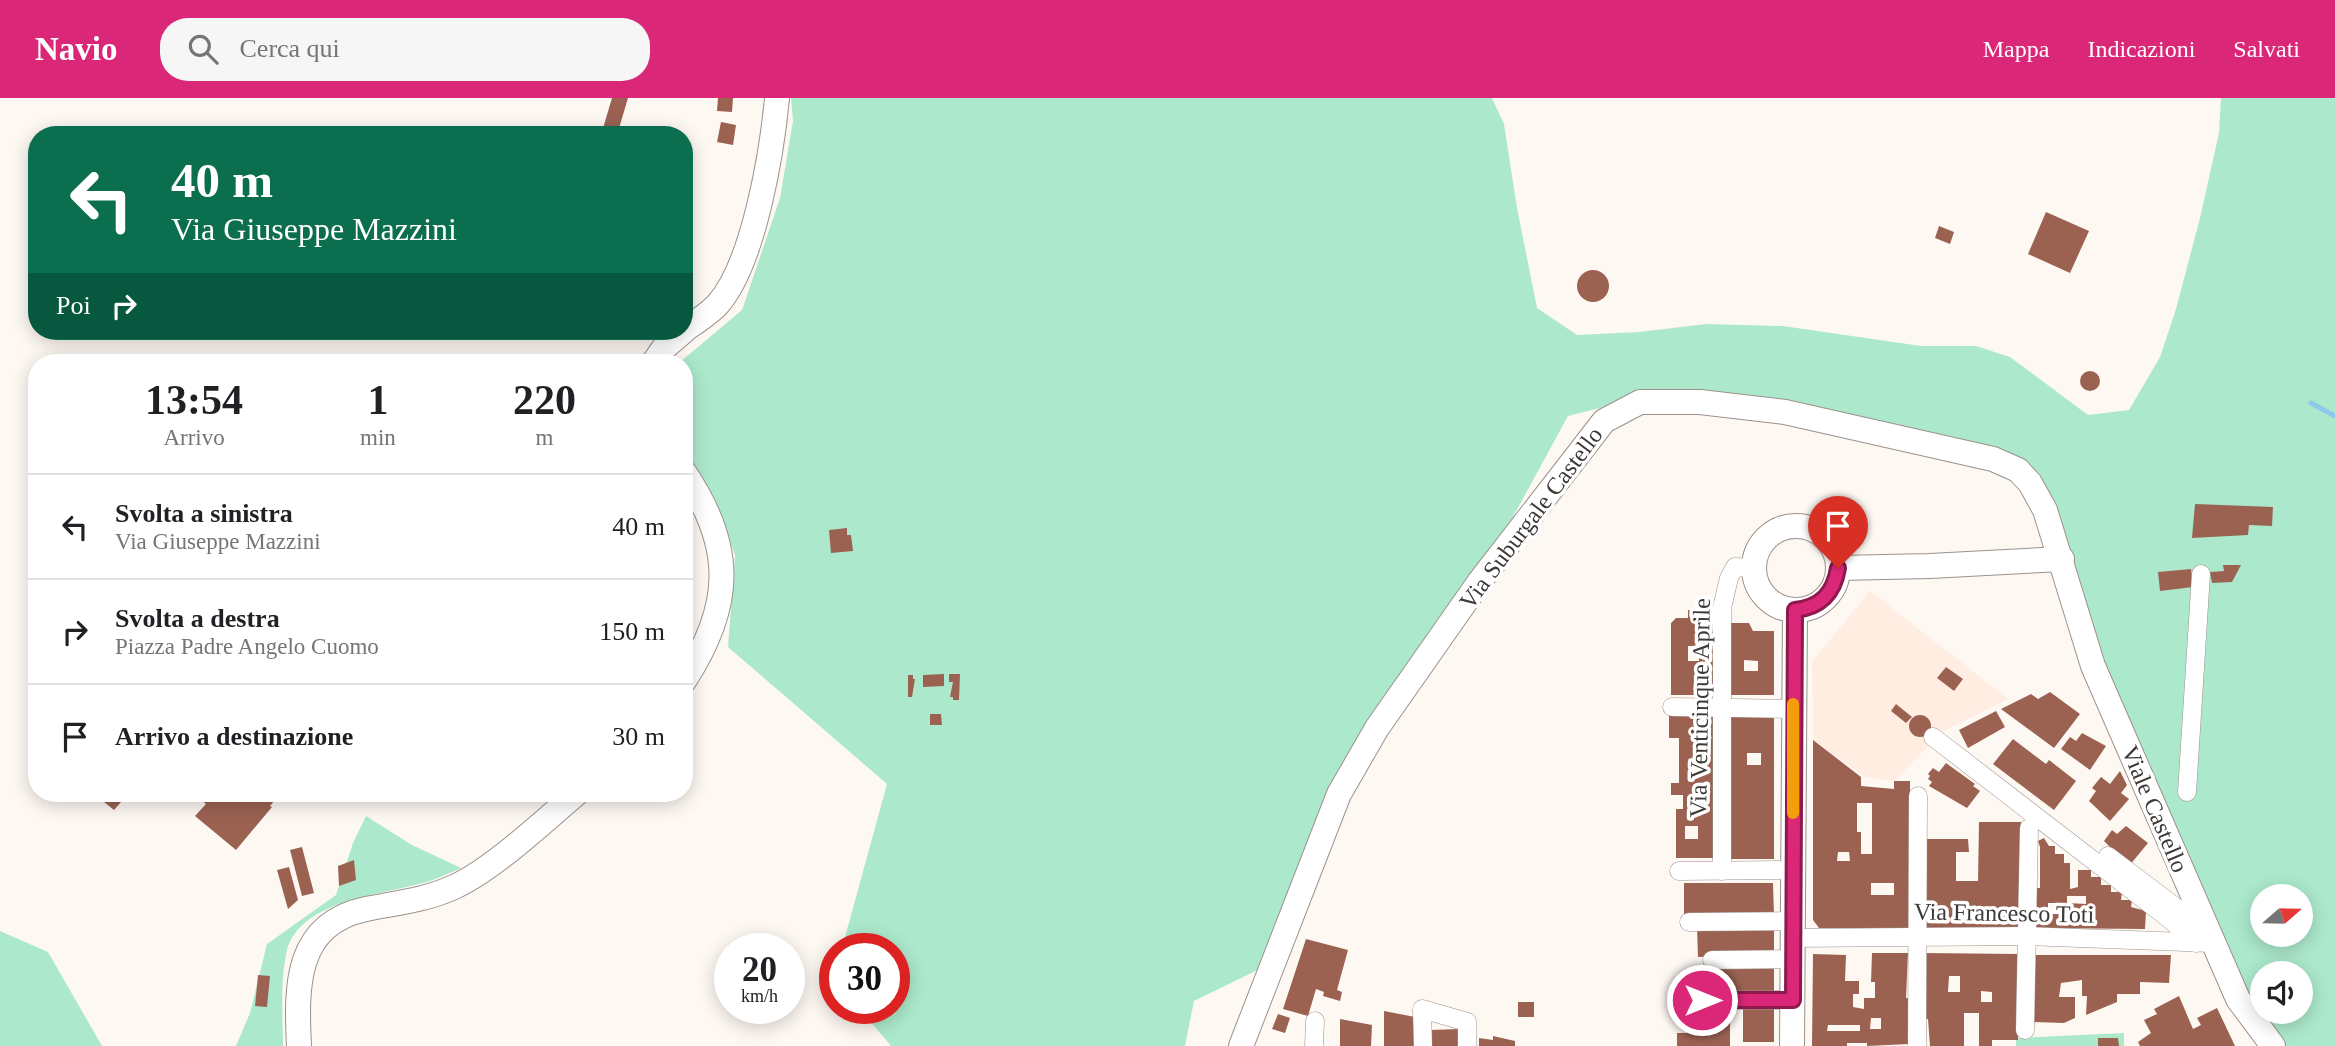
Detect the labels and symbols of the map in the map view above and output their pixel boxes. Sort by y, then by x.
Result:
street label: Via Suburgale Castello [1454,422,1608,614]
pin [1808,496,1868,568]
street label: Via Venticinque Aprile [1685,598,1715,818]
street label: Viale Castello [2117,742,2193,876]
north arrow [2250,884,2314,947]
street label: Via Francesco Toti [1914,898,2095,928]
speed limit sign: 30 [819,933,910,1024]
position arrow [1665,963,1739,1037]

